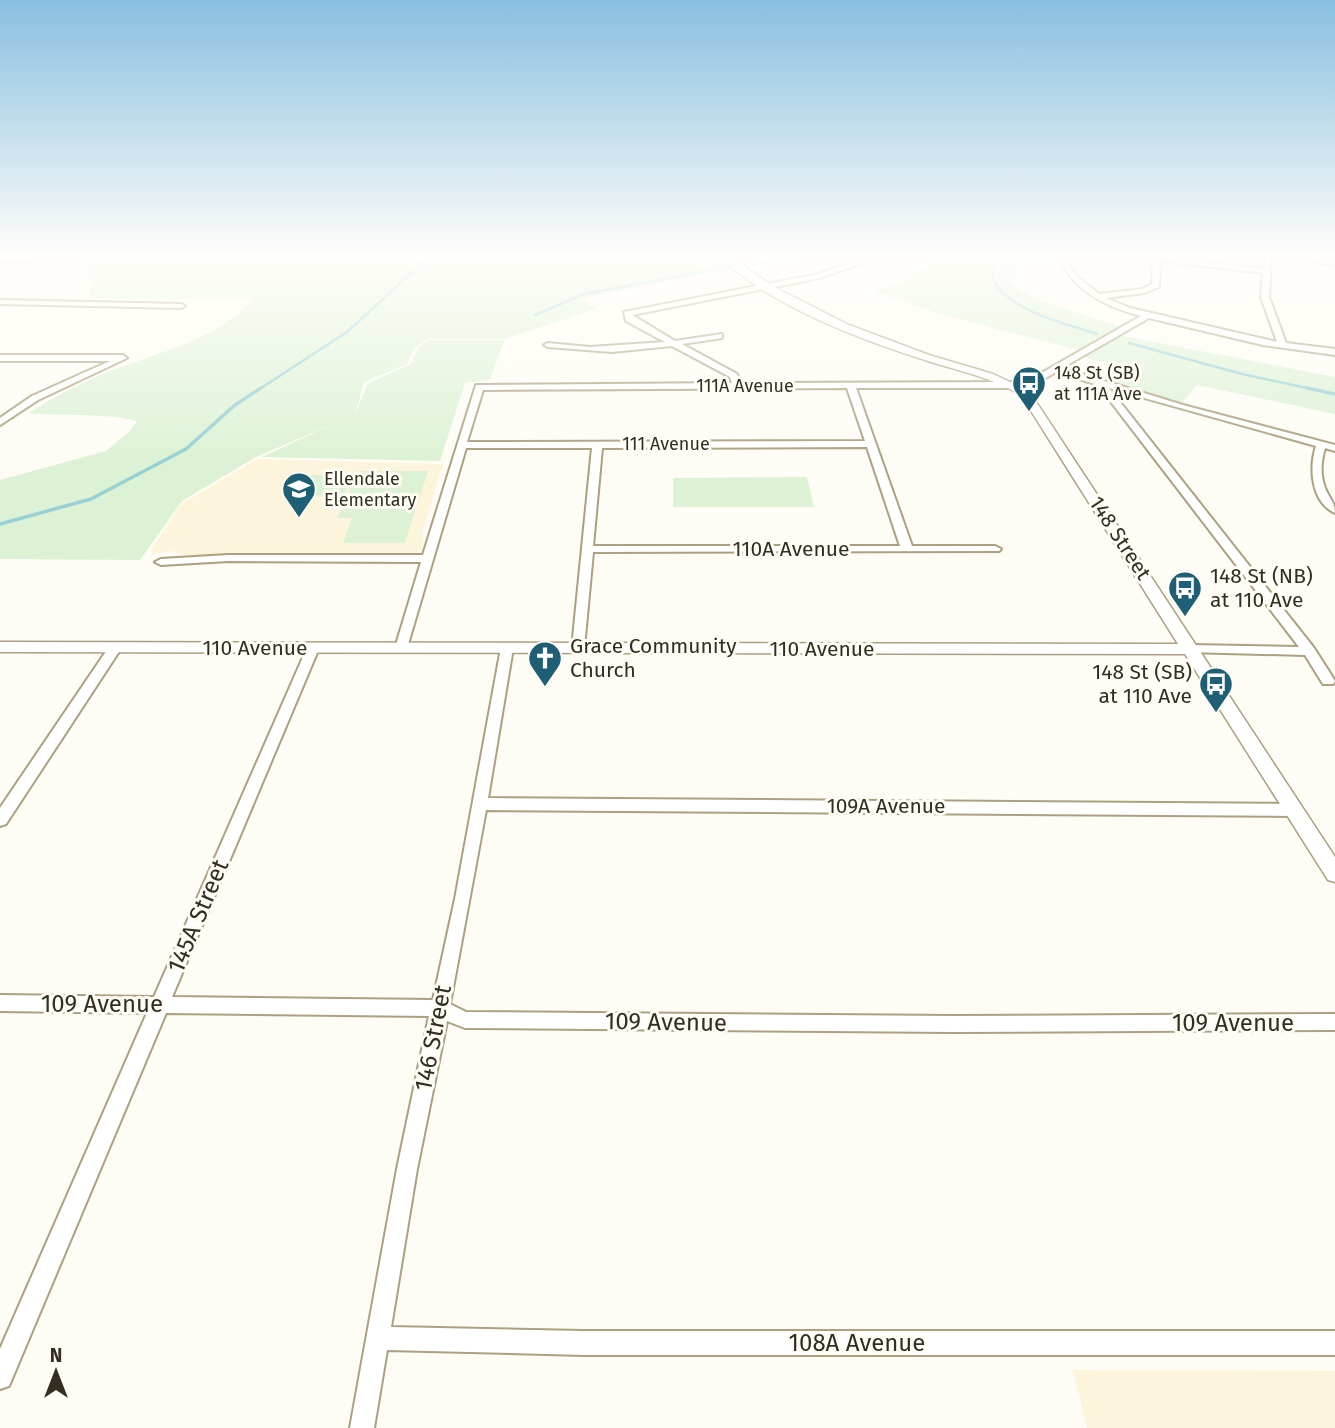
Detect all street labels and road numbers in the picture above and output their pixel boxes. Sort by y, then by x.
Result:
street label: 111A Avenue [696,375,794,397]
street label: 111 Avenue [622,433,710,455]
street label: 148 Street [1083,491,1157,585]
street label: 110A Avenue [733,536,849,562]
street label: 110 Avenue [203,635,307,661]
street label: 110 Avenue [770,636,874,662]
street label: 109A Avenue [827,793,945,819]
street label: 145A Street [162,855,234,977]
street label: 146 Street [409,982,457,1093]
street label: 109 Avenue [41,990,163,1018]
street label: 109 Avenue [605,1007,727,1037]
street label: 109 Avenue [1172,1009,1294,1037]
street label: 108A Avenue [789,1329,925,1357]

